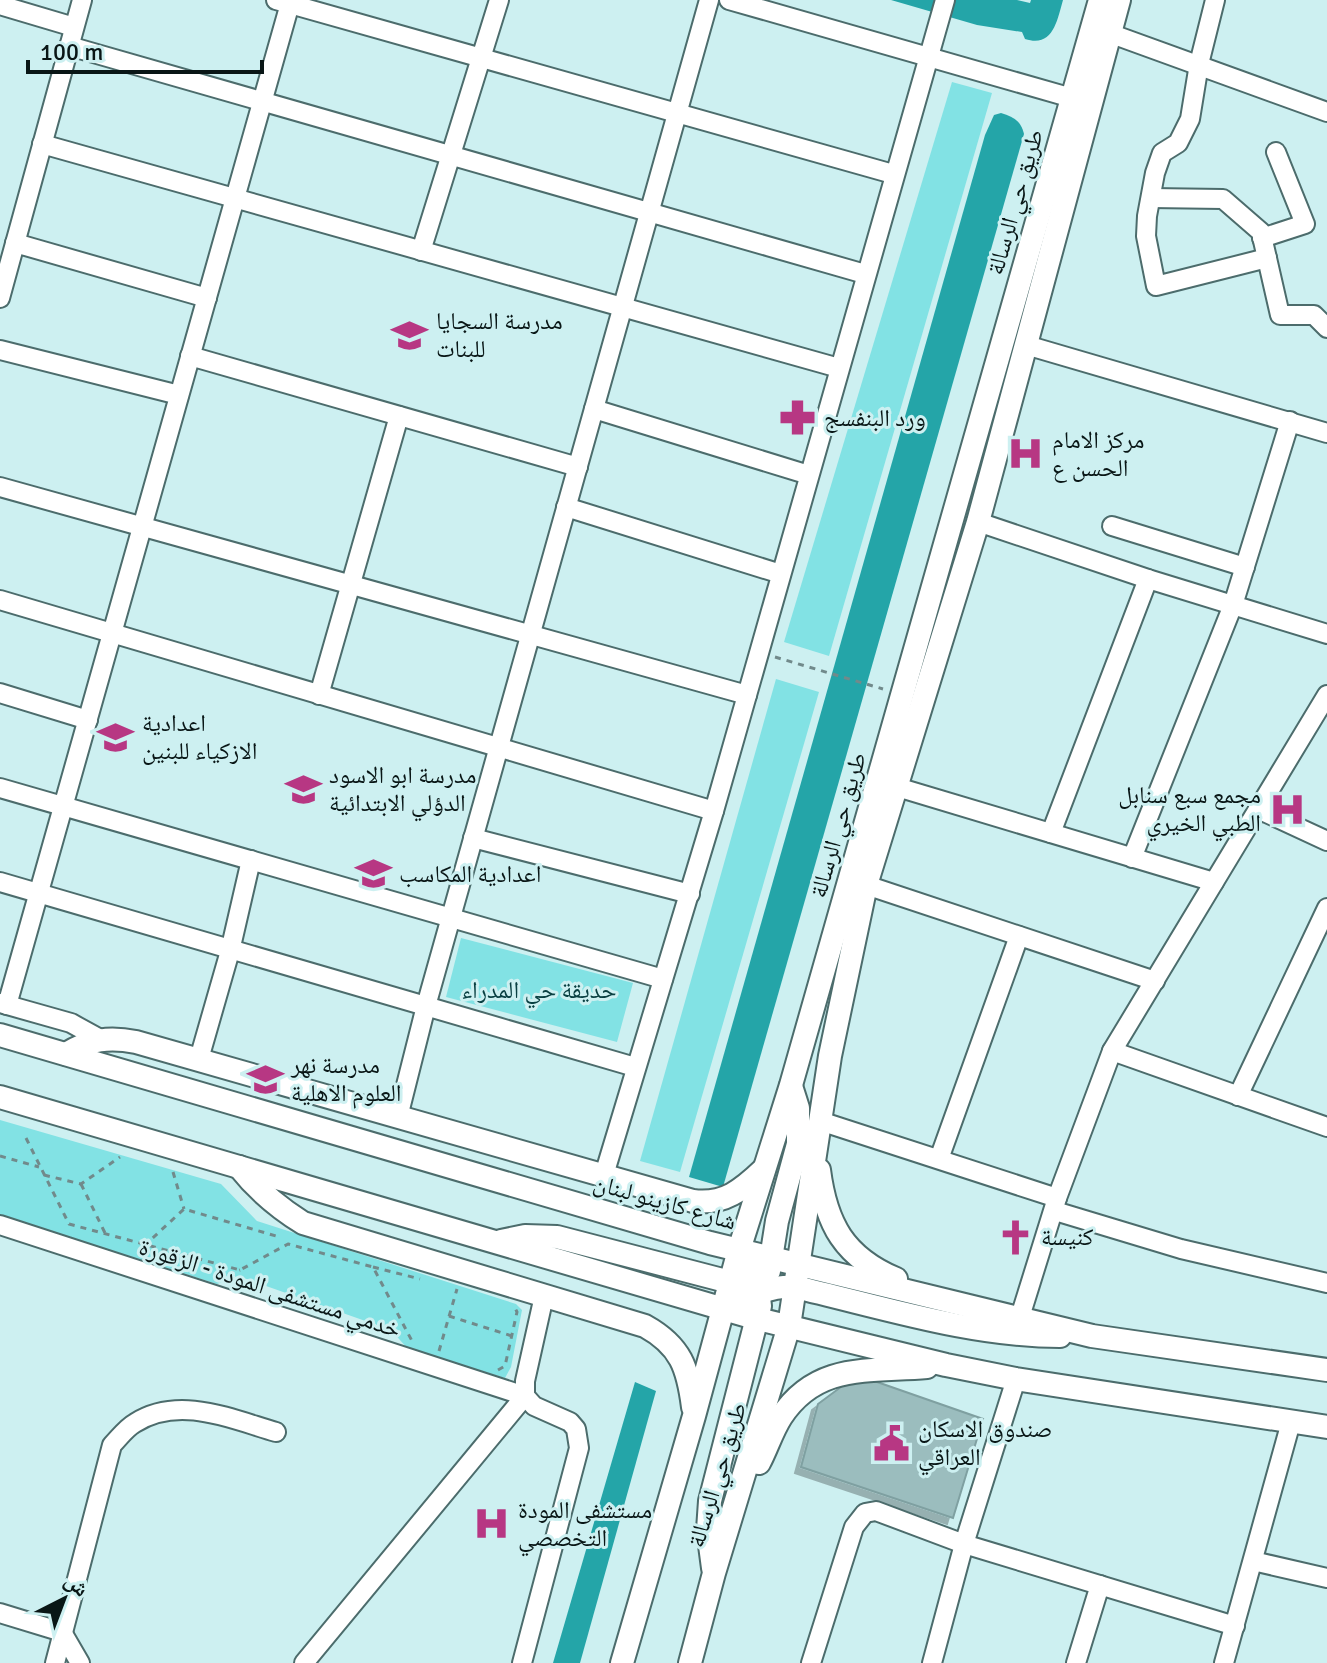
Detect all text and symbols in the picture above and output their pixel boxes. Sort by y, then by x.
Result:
scale bar [28,24,262,74]
text: 100 m [40,37,103,67]
street label: طريق حي الرسالة [980,126,1054,279]
place label: مدرسة السجايا للبنات [436,306,563,364]
school or university icon: مدرسة السجايا للبنات [391,316,429,354]
pharmacy icon: ورد البنفسج [779,399,817,437]
place label: ورد البنفسج [824,403,926,433]
place label: مركز الامام الحسن ع [1052,425,1144,483]
hospital icon: مركز الامام الحسن ع [1007,435,1045,473]
place label: اعدادية الازكياء للبنين [142,708,258,766]
school or university icon: اعدادية الازكياء للبنين [97,718,135,756]
street label: طريق حي الرسالة [803,749,877,902]
place label: مدرسة ابو الاسود الدؤلي الابتدائية [329,760,476,822]
school or university icon: مدرسة ابو الاسود الدؤلي الابتدائية [284,770,322,808]
place label: مجمع سبع سنابل الطبي الخيري [1118,780,1261,842]
hospital icon: مجمع سبع سنابل الطبي الخيري [1268,790,1306,828]
school or university icon: اعدادية المكاسب [354,855,392,893]
place label: اعدادية المكاسب [399,859,541,889]
park label: حديقة حي المدراء [462,975,616,1009]
place label: مدرسة نهر العلوم الاهلية [290,1050,402,1109]
school or university icon: مدرسة نهر العلوم الاهلية [246,1060,284,1098]
street label: شارع كازينو لبنان [590,1167,740,1237]
church icon: كنيسة [996,1218,1034,1256]
place label: كنيسة [1041,1222,1093,1252]
street label: خدمي مستشفى المودة - الزقورة [134,1232,405,1348]
street label: طريق حي الرسالة [681,1399,757,1552]
place label: صندوق الاسكان العراقي [918,1414,1052,1476]
public building icon: صندوق الاسكان العراقي [873,1424,911,1462]
place label: مستشفى المودة التخصصي [518,1495,652,1557]
hospital icon: مستشفى المودة التخصصي [473,1505,511,1543]
north arrow [24,1559,104,1639]
text: ش [59,1567,95,1602]

